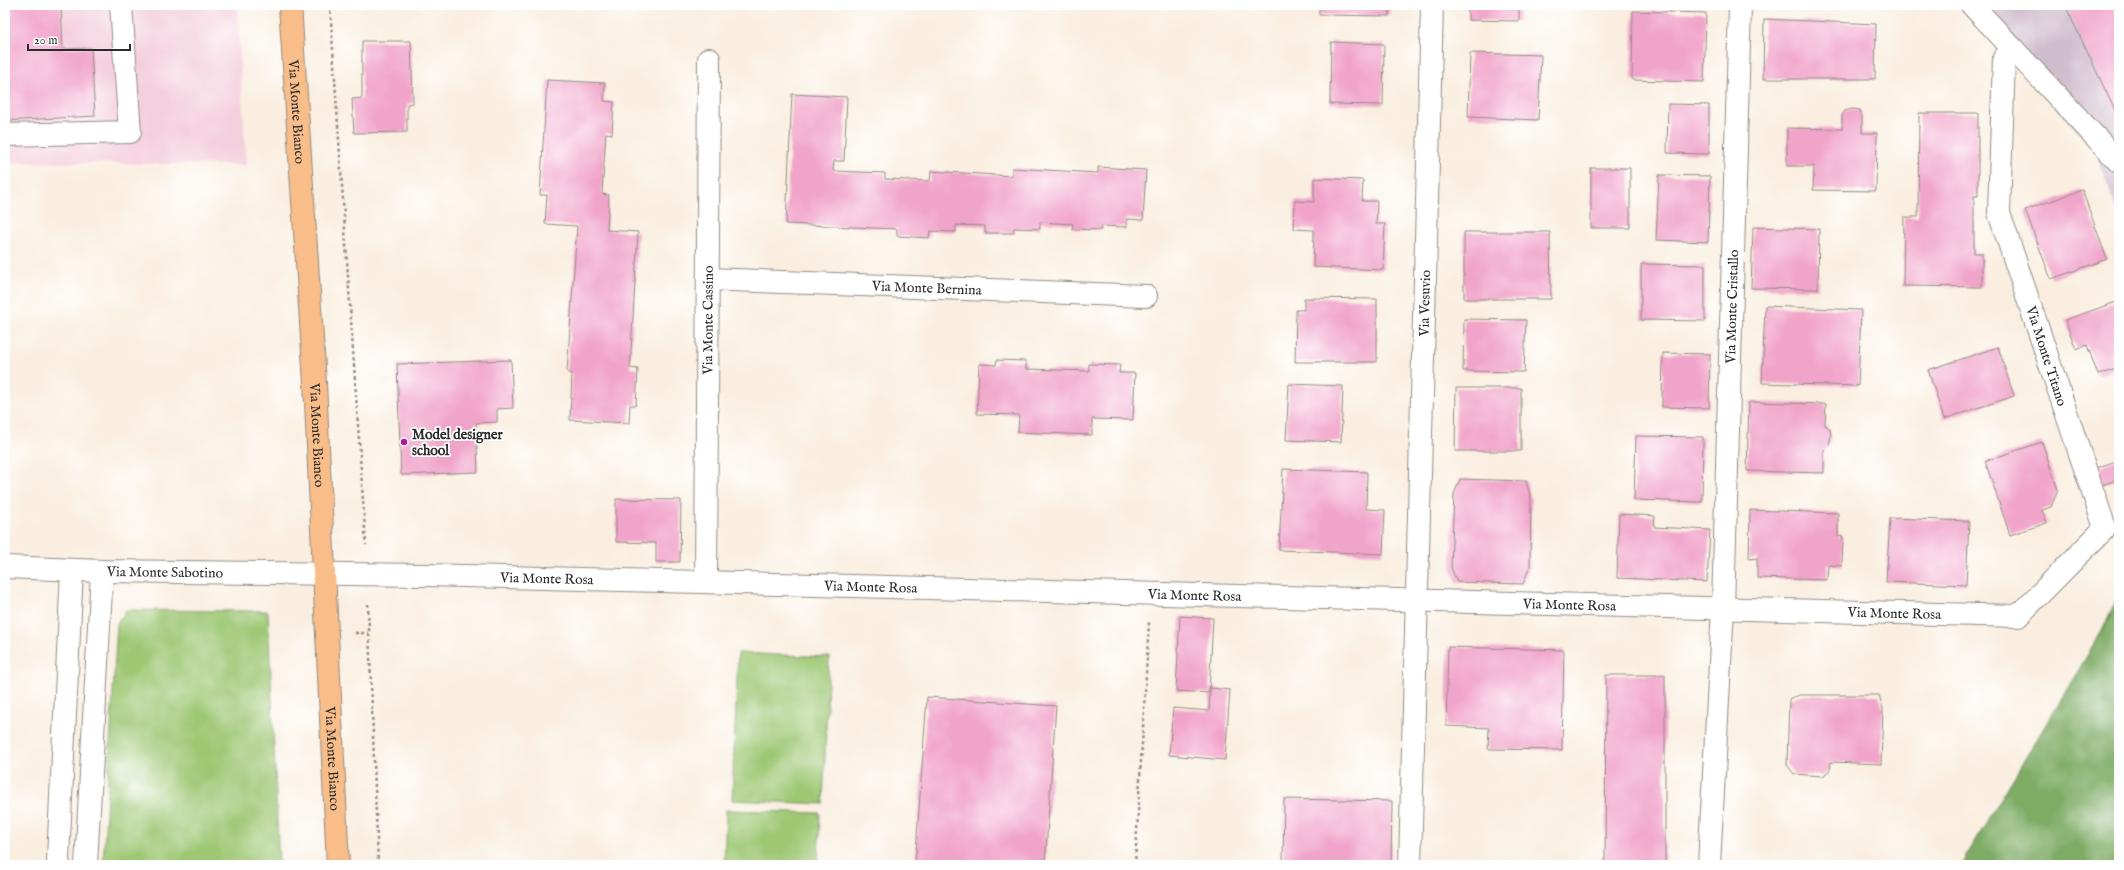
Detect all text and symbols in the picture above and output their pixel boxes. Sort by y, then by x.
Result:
scale bar [28,26,130,52]
text: 20 m [34,33,57,48]
street label: Via Monte Bianco [284,58,309,165]
street label: Via Monte Cristallo [1722,249,1743,365]
street label: Via Monte Cassino [699,265,718,376]
street label: Via Vesuvio [1415,269,1435,338]
street label: Via Monte Bernina [871,277,983,300]
street label: Via Monte Titano [2021,303,2071,409]
street label: Via Monte Bianco [305,382,328,488]
place label: Model designer school [412,426,503,460]
marker: Model designer school [399,437,409,447]
street label: Via Monte Sabotino [106,563,224,583]
street label: Via Monte Rosa [499,569,595,589]
street label: Via Monte Rosa [823,577,919,598]
street label: Via Monte Rosa [1147,586,1242,606]
street label: Via Monte Rosa [1522,595,1617,616]
street label: Via Monte Rosa [1846,604,1942,624]
street label: Via Monte Bianco [320,705,343,812]

